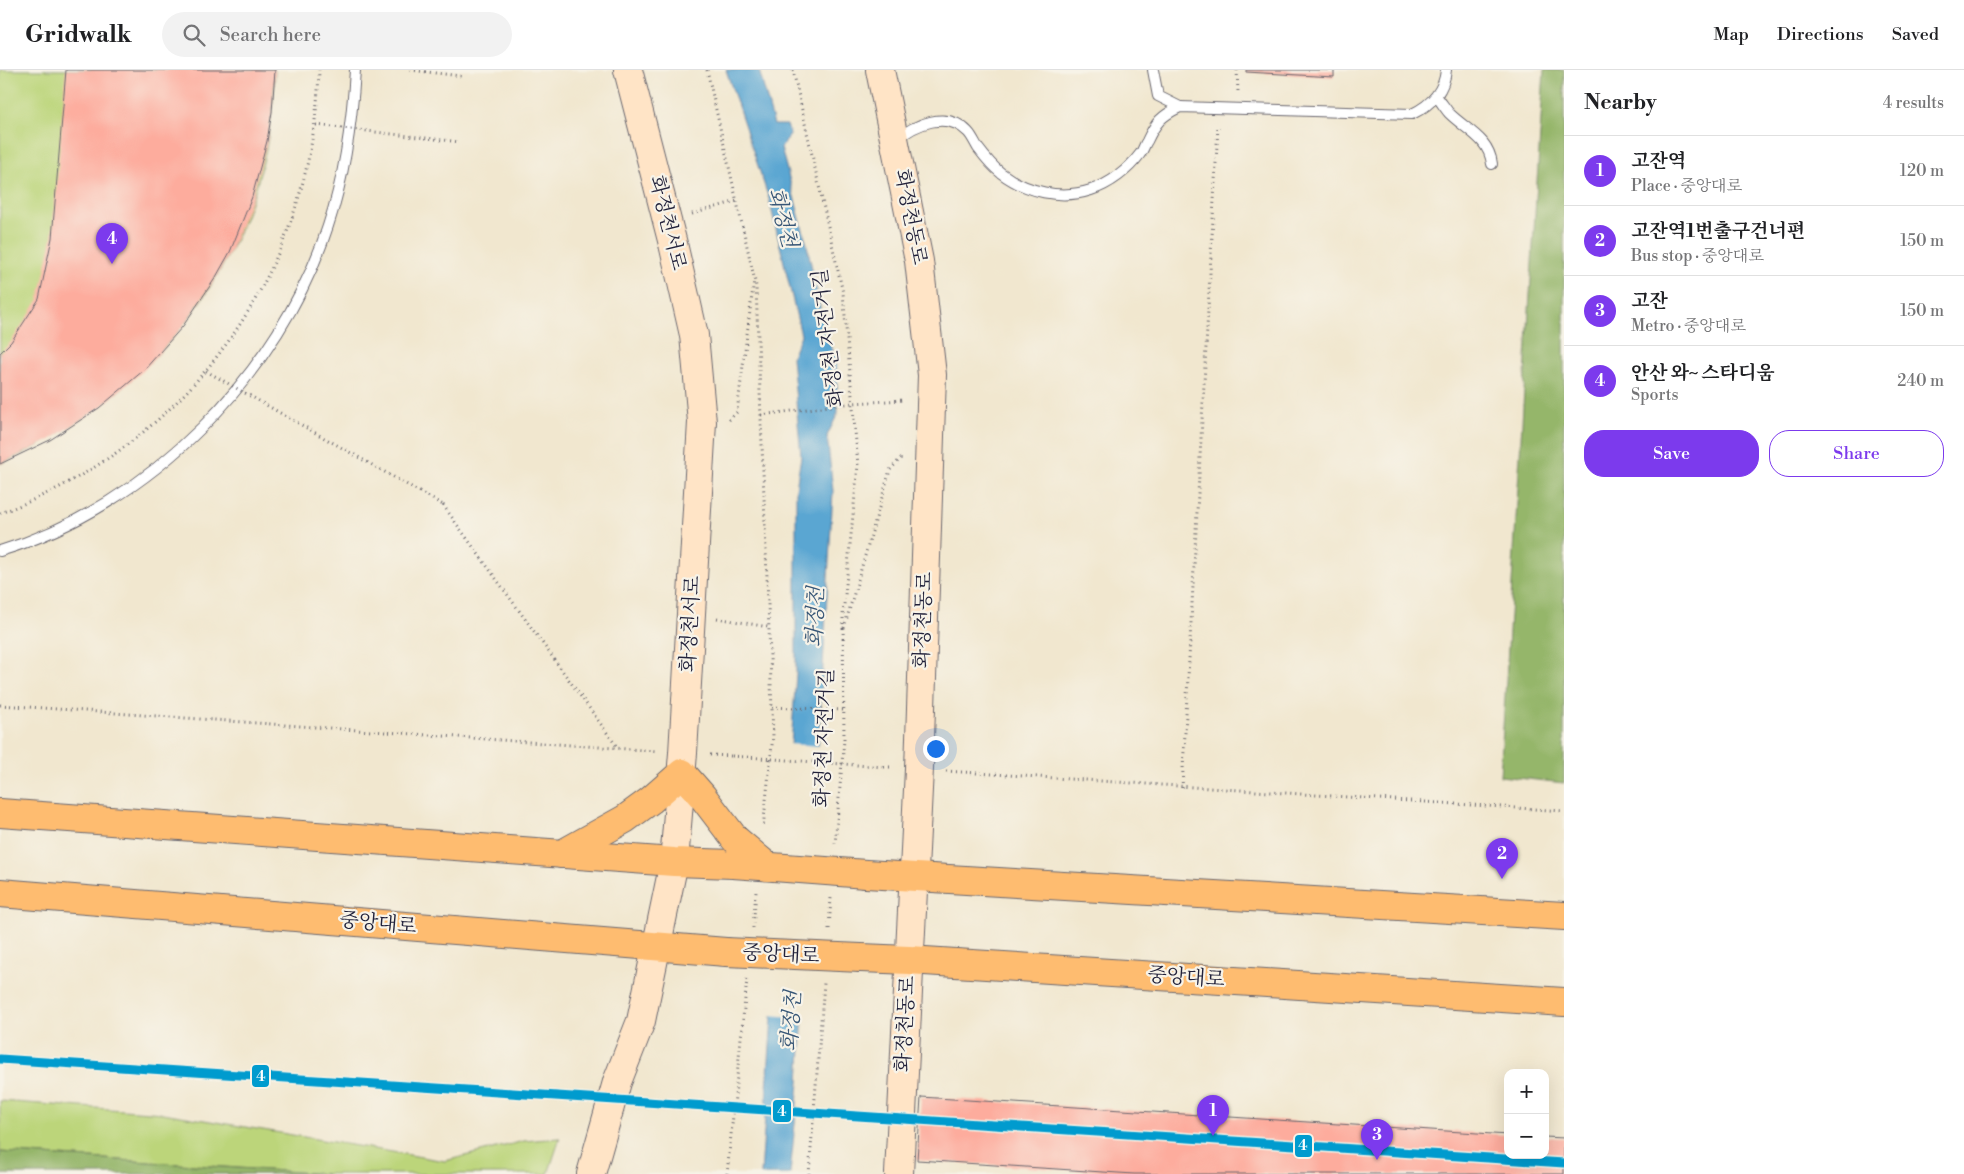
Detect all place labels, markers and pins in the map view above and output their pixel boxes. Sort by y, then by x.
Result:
pin: 4 [96,223,128,264]
pin: 2 [1486,838,1518,879]
pin: 1 [1197,1095,1229,1136]
pin: 3 [1361,1119,1393,1160]

